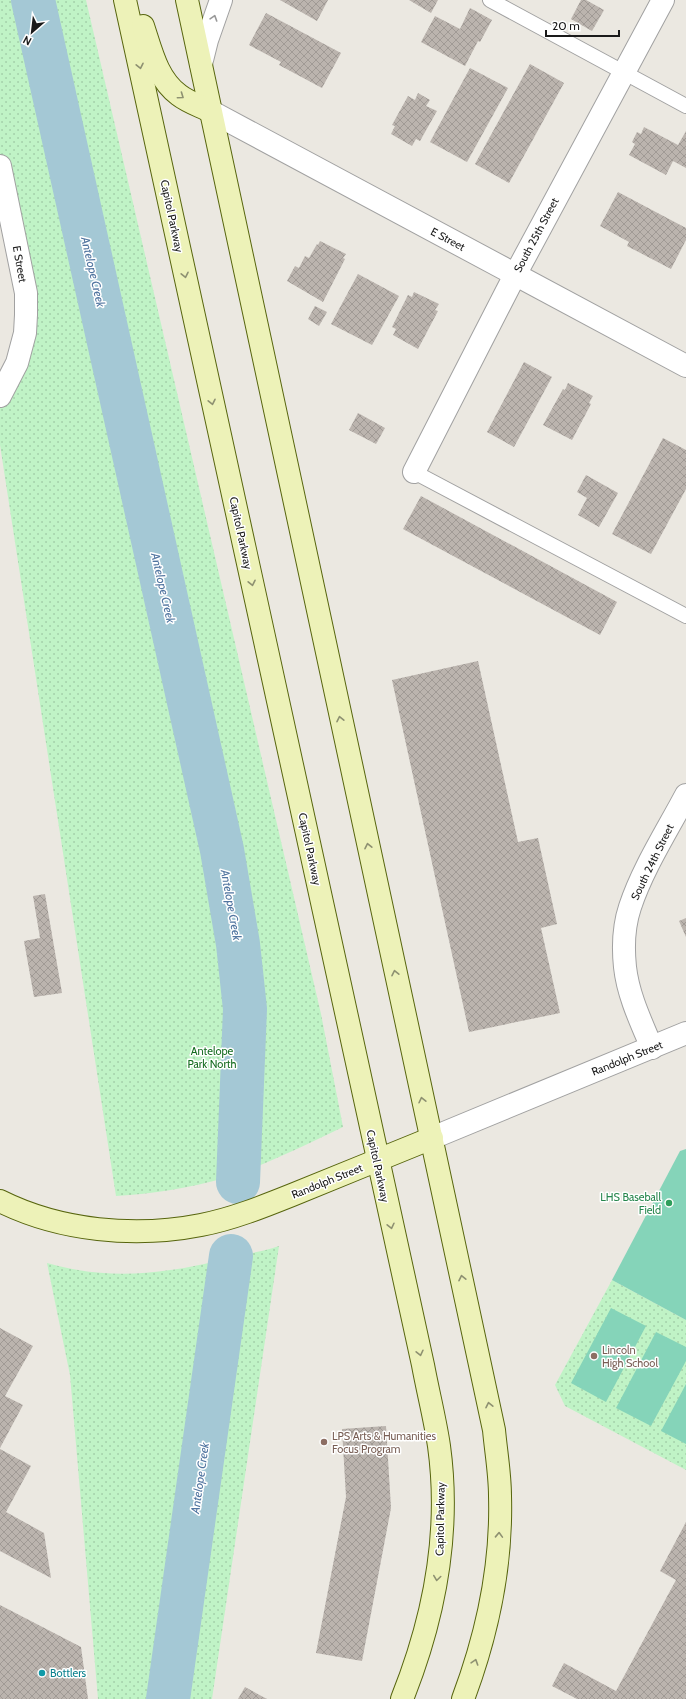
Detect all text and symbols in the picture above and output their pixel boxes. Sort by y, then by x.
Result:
north arrow [12,12,52,52]
scale bar [546,12,619,38]
one-way arrow [209,15,218,22]
text: 20 m [552,18,580,33]
text: N [21,33,34,49]
one-way arrow [135,62,143,69]
one-way arrow [177,91,184,98]
street label: Capitol Parkway [157,179,187,254]
street label: South 25th Street [510,195,562,275]
street label: E Street [428,224,468,254]
water label: Antelope Creek [78,234,109,309]
street label: E Street [10,245,30,284]
one-way arrow [180,272,188,278]
one-way arrow [208,399,216,405]
street label: Capitol Parkway [226,496,256,571]
water label: Antelope Creek [148,550,179,625]
one-way arrow [247,580,255,587]
one-way arrow [337,716,345,722]
street label: Capitol Parkway [295,812,325,887]
street label: South 24th Street [628,821,677,902]
one-way arrow [364,843,372,849]
water label: Antelope Creek [218,867,245,942]
one-way arrow [391,970,400,976]
street label: Randolph Street [589,1037,665,1079]
park label: Antelope Park North [187,1044,237,1071]
one-way arrow [419,1097,427,1103]
street label: Capitol Parkway [363,1129,393,1204]
street label: Randolph Street [289,1160,365,1202]
place label: LHS Baseball Field [600,1190,661,1217]
marker: LHS Baseball Field [664,1198,674,1208]
one-way arrow [387,1223,395,1229]
one-way arrow [458,1275,467,1281]
place label: Lincoln High School [602,1343,658,1370]
one-way arrow [415,1350,423,1356]
marker: Lincoln High School [589,1351,599,1361]
one-way arrow [486,1402,494,1409]
place label: LPS Arts & Humanities Focus Program [332,1429,436,1456]
marker: LPS Arts & Humanities Focus Program [319,1437,329,1447]
water label: Antelope Creek [187,1441,212,1515]
street label: Capitol Parkway [432,1482,448,1556]
one-way arrow [495,1532,503,1538]
one-way arrow [433,1575,442,1581]
one-way arrow [470,1659,479,1666]
place label: Bottlers [50,1666,87,1680]
marker: Bottlers [37,1668,47,1678]

